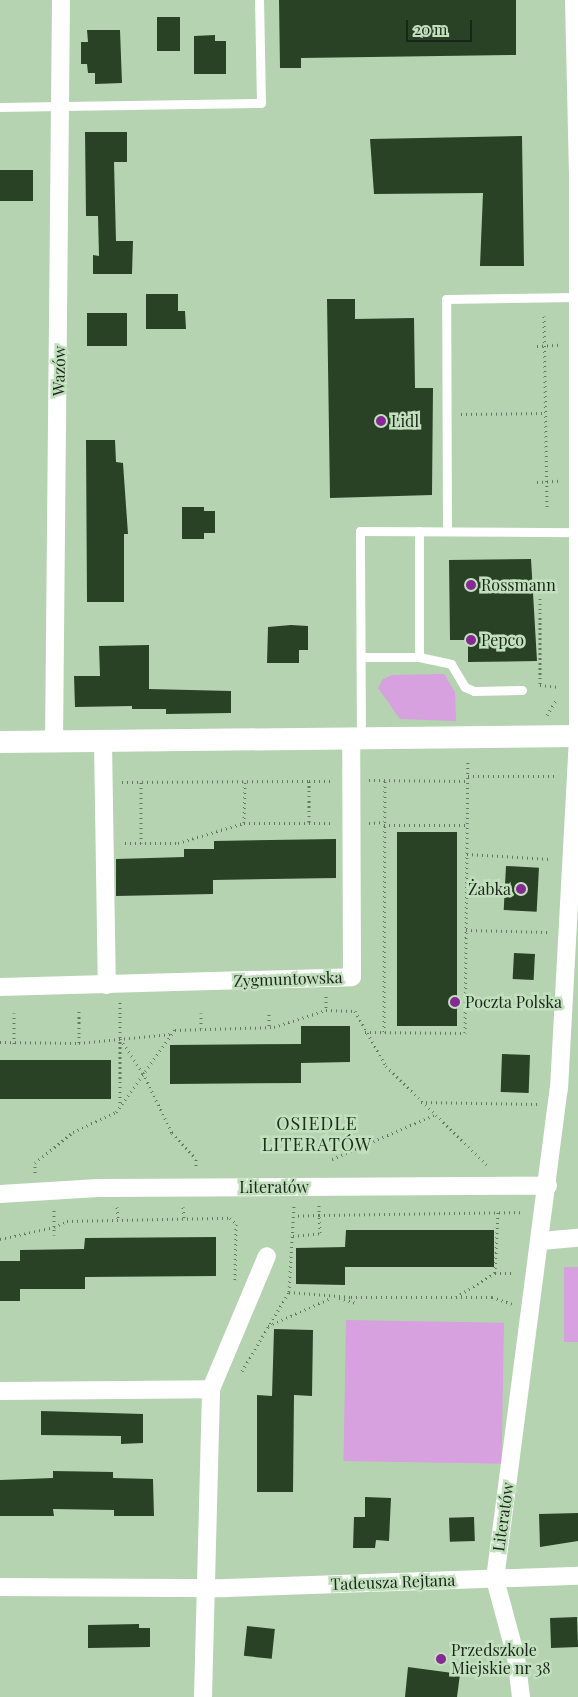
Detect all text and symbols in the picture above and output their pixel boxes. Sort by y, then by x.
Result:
scale bar [408,10,474,42]
text: 20 m [414,19,447,39]
street label: Wazów [49,346,69,396]
place label: Lidl [391,411,419,431]
marker: Lidl [375,415,387,427]
place label: Rossmann [481,575,556,595]
marker: Rossmann [465,579,477,591]
place label: Pepco [481,630,524,650]
marker: Pepco [465,634,477,646]
place label: Żabka [468,879,511,899]
marker: Żabka [515,883,527,895]
street label: Zygmuntowska [233,968,343,990]
place label: Poczta Polska [465,992,562,1012]
marker: Poczta Polska [449,996,461,1008]
district label: OSIEDLE LITERATÓW [261,1113,373,1156]
street label: Literatów [239,1177,309,1197]
street label: Literatów [489,1481,517,1553]
street label: Tadeusza Rejtana [330,1570,456,1594]
place label: Przedszkole Miejskie nr 38 [451,1640,551,1678]
marker: Przedszkole Miejskie nr 38 [435,1653,447,1665]

